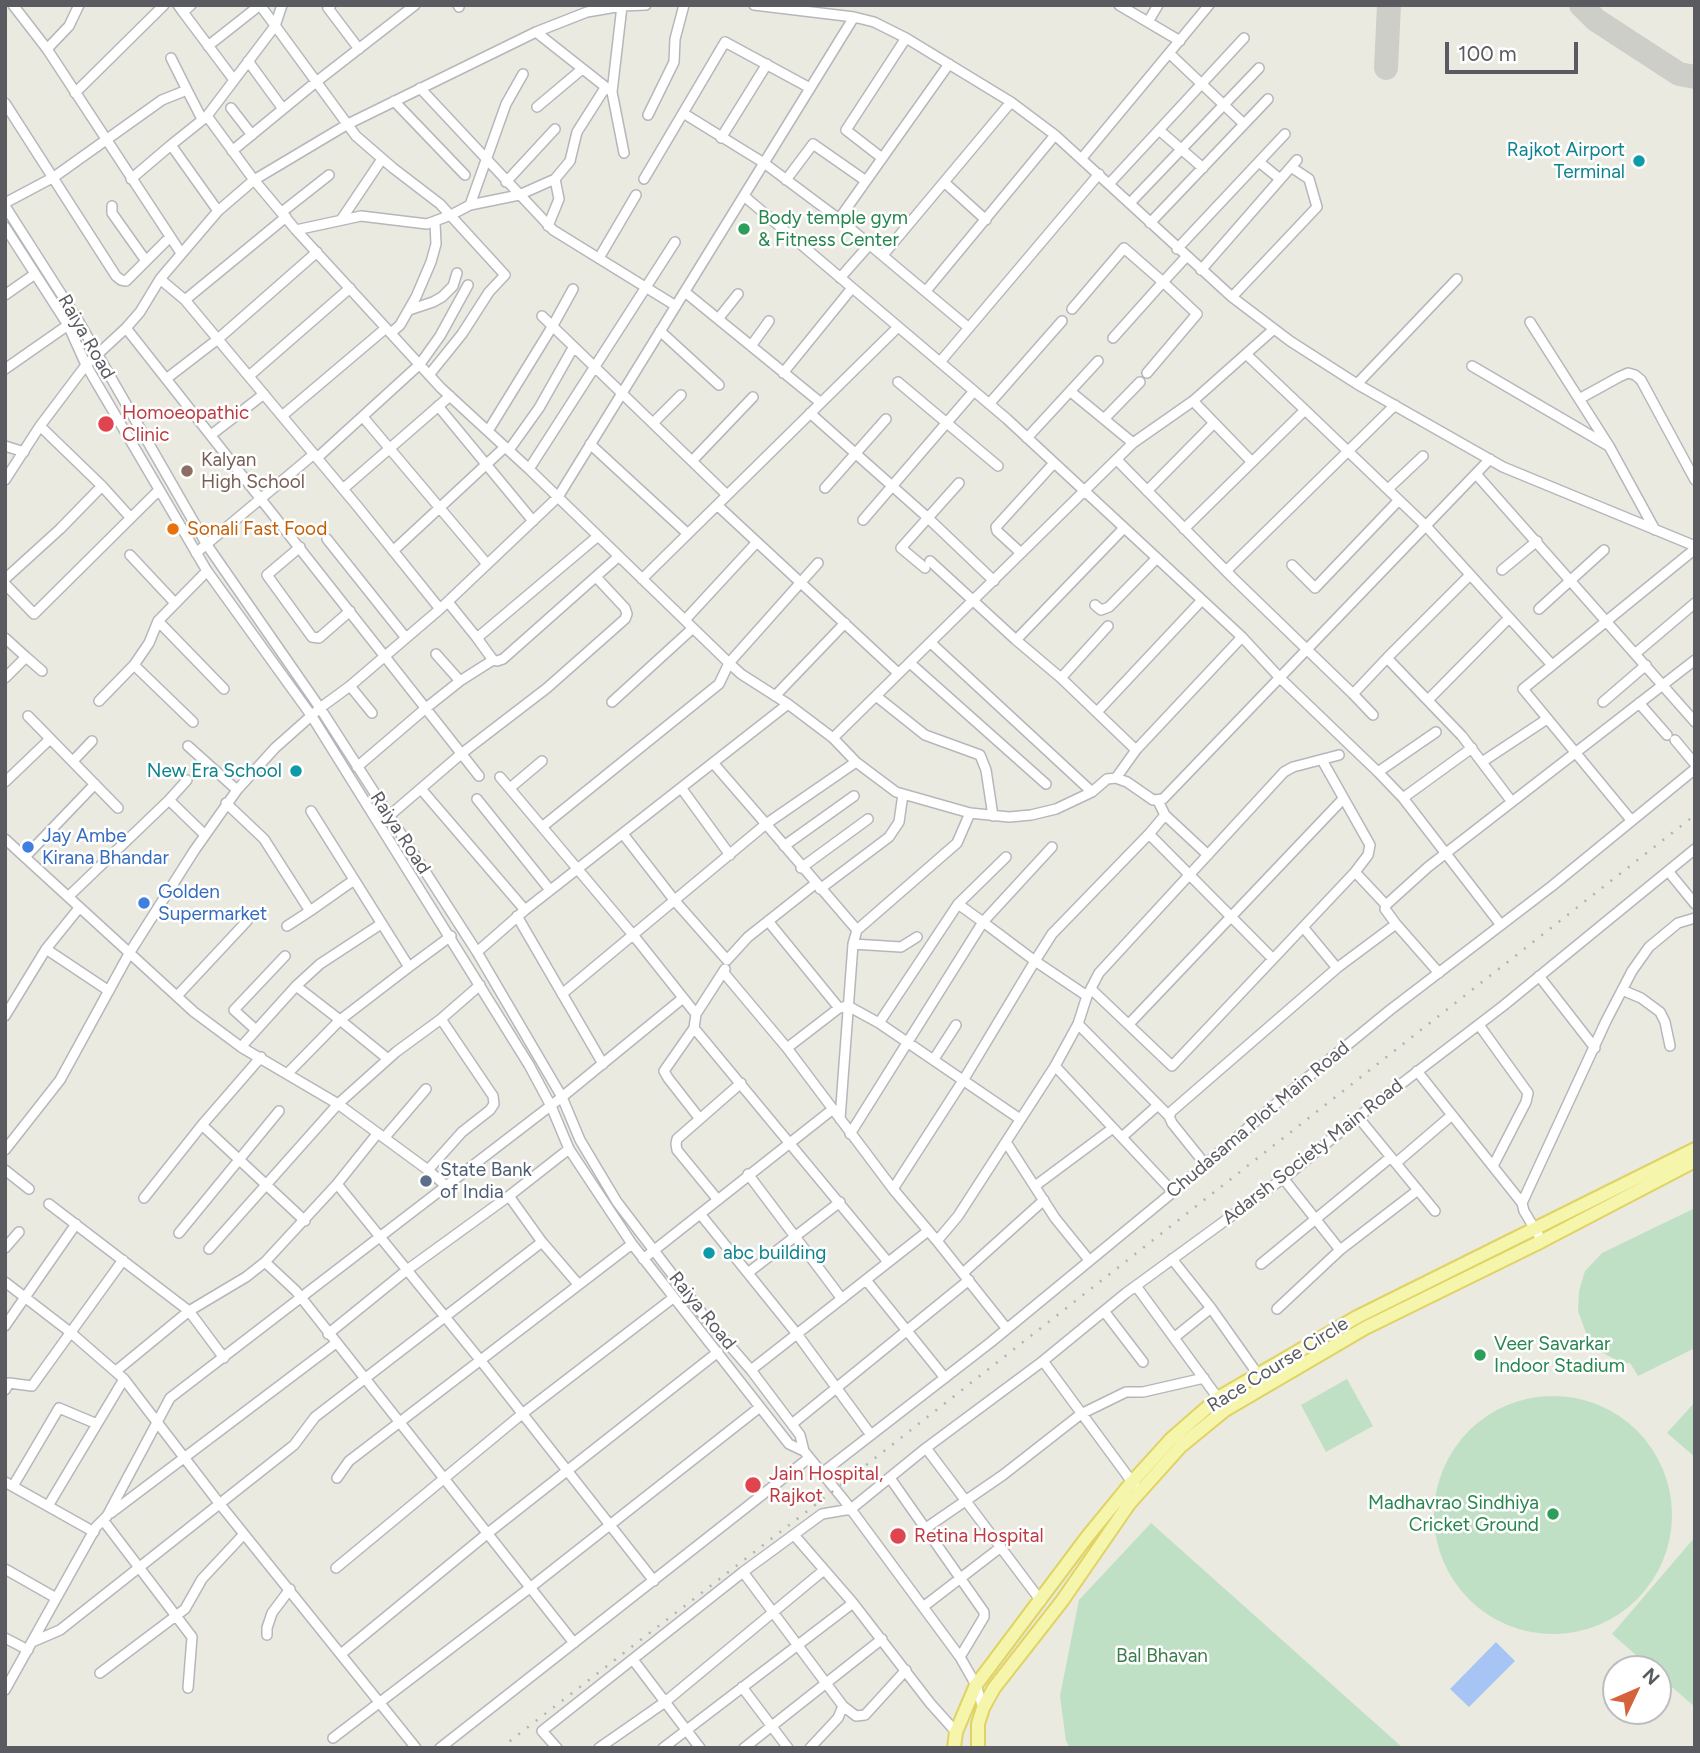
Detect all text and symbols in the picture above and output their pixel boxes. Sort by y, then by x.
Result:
scale bar [1448,28,1581,72]
text: 100 m [1458,41,1517,66]
place label: Rajkot Airport Terminal [1507,139,1625,183]
marker: Rajkot Airport Terminal [1631,153,1647,169]
place label: Body temple gym & Fitness Center [758,207,908,251]
marker: Body temple gym & Fitness Center [736,221,752,237]
street label: Raiya Road [53,291,119,383]
place label: Homoeopathic Clinic [122,402,249,446]
marker: Homoeopathic Clinic [96,414,116,434]
place label: Kalyan High School [201,449,305,493]
marker: Kalyan High School [179,463,195,479]
place label: Sonali Fast Food [187,518,327,540]
marker: Sonali Fast Food [165,521,181,537]
place label: New Era School [147,760,282,782]
marker: New Era School [288,763,304,779]
street label: Raiya Road [365,787,435,879]
place label: Jay Ambe Kirana Bhandar [42,825,169,869]
marker: Jay Ambe Kirana Bhandar [20,839,36,855]
place label: Golden Supermarket [158,881,267,925]
marker: Golden Supermarket [136,895,152,911]
street label: Chudasama Plot Main Road [1162,1037,1354,1203]
street label: Adarsh Society Main Road [1218,1074,1408,1230]
place label: State Bank of India [440,1159,532,1203]
marker: State Bank of India [418,1173,434,1189]
place label: abc building [723,1242,826,1264]
marker: abc building [701,1245,717,1261]
street label: Raiya Road [664,1267,740,1355]
street label: Race Course Circle [1203,1312,1353,1418]
place label: Veer Savarkar Indoor Stadium [1494,1333,1625,1377]
marker: Veer Savarkar Indoor Stadium [1472,1347,1488,1363]
place label: Jain Hospital, Rajkot [769,1463,883,1507]
marker: Jain Hospital, Rajkot [743,1475,763,1495]
place label: Madhavrao Sindhiya Cricket Ground [1368,1492,1539,1536]
marker: Madhavrao Sindhiya Cricket Ground [1545,1506,1561,1522]
place label: Retina Hospital [914,1525,1044,1547]
marker: Retina Hospital [888,1526,908,1546]
park label: Bal Bhavan [1116,1645,1208,1667]
north arrow [1602,1655,1672,1725]
text: N [1638,1663,1664,1690]

